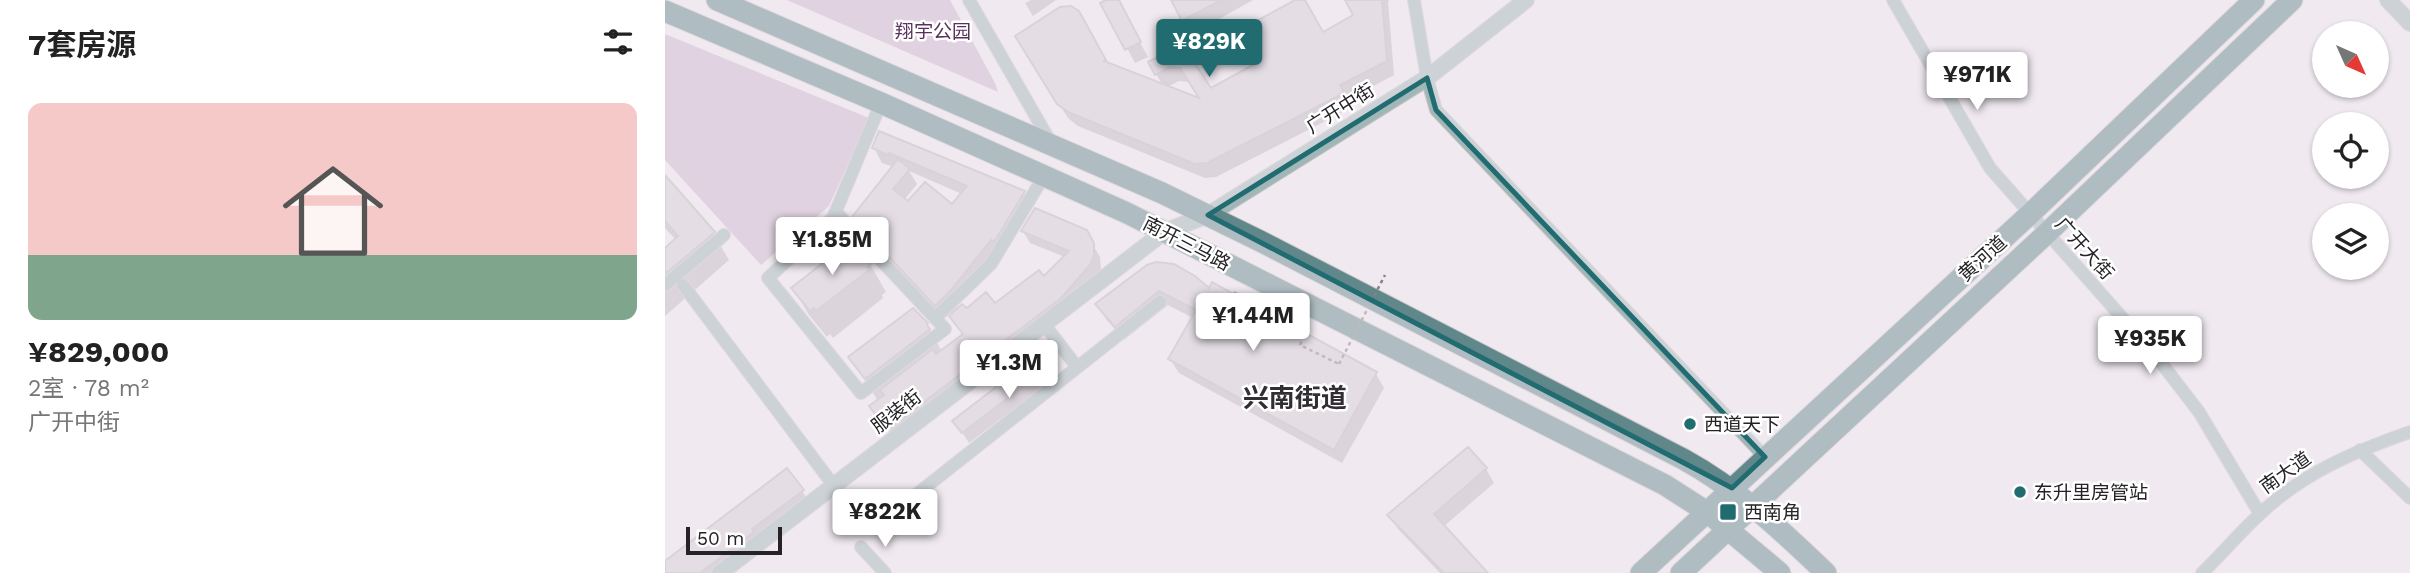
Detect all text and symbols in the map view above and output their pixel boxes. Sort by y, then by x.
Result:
park label: 翔宇公园 [895,20,971,43]
pin: ¥829K [1160,20,1258,79]
north arrow [2312,21,2389,98]
map controls [2312,21,2389,280]
icon: filters [599,23,637,61]
text: 7套房源 [28,27,136,62]
text: ¥829K [1172,28,1246,55]
pin: ¥971K [1928,52,2026,112]
text: ¥971K [1943,61,2011,88]
street label: 广开中街 [1302,79,1379,138]
button: locate [2312,112,2389,189]
icon: home [270,148,396,274]
button: layers [2312,203,2389,280]
street label: 南开三马路 [1139,212,1234,275]
street label: 广开大街 [2051,212,2119,284]
pin: ¥1.85M [775,218,889,277]
text: ¥1.85M [792,226,872,253]
street label: 黄河道 [1953,231,2011,286]
pin: ¥1.44M [1196,294,1310,353]
text: ¥1.44M [1212,302,1294,329]
pin: ¥935K [2101,316,2199,376]
text: ¥935K [2114,325,2186,352]
text: ¥829,000 [28,334,169,369]
pin: ¥1.3M [960,340,1058,400]
text: ¥1.3M [976,349,1042,376]
text: 2室 · 78 m² [28,375,149,402]
district label: 兴南街道 [1243,383,1347,413]
street label: 服装街 [867,385,926,438]
text: 广开中街 [28,409,120,436]
place label: 西道天下 [1704,413,1780,436]
marker: 西道天下 [1682,416,1698,432]
street label: 南大道 [2255,447,2315,498]
place label: 东升里房管站 [2034,481,2148,504]
marker: 东升里房管站 [2012,484,2028,500]
pin: ¥822K [836,490,934,549]
text: ¥822K [848,498,922,525]
place label: 西南角 [1744,501,1801,524]
marker: 西南角 [1718,502,1738,522]
scale bar [686,524,782,556]
text: 50 m [697,527,744,550]

